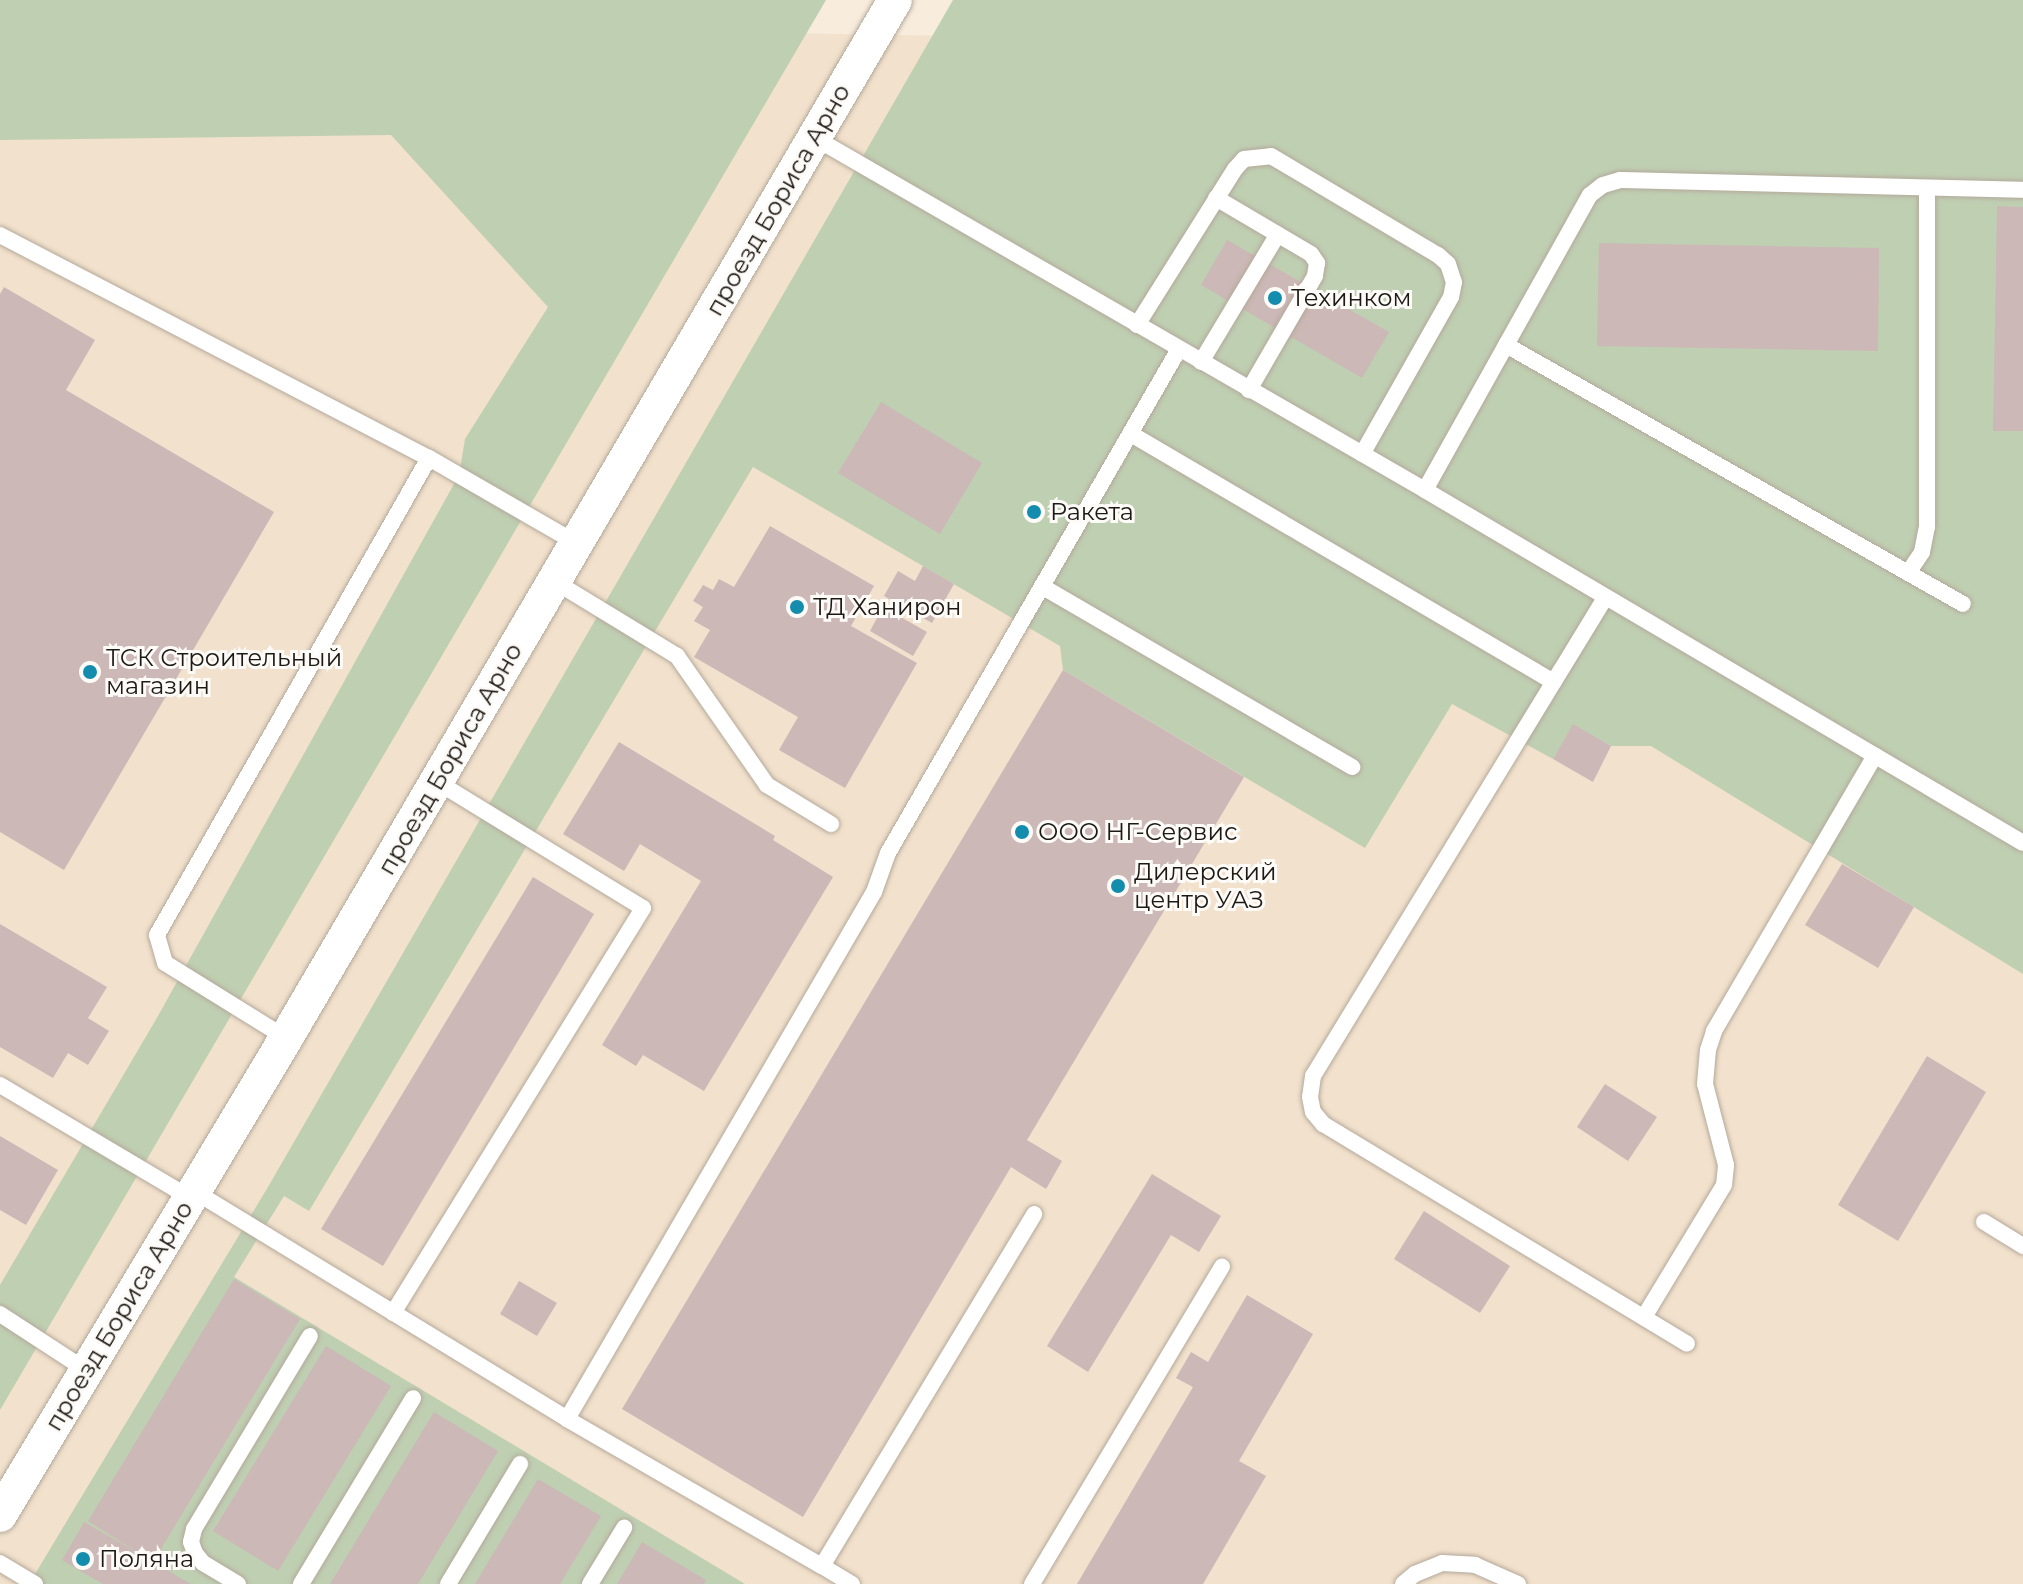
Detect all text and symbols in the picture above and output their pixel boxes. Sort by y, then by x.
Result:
street label: проезд Бориса Арно [700,79,856,321]
place label: Техинком [1291,284,1411,312]
marker: Техинком [1266,289,1284,307]
place label: Ракета [1050,498,1134,526]
marker: Ракета [1025,503,1043,521]
place label: ТД Ханирон [813,593,962,621]
marker: ТД Ханирон [788,598,806,616]
street label: проезд Бориса Арно [372,638,528,880]
place label: ТСК Строительный магазин [106,644,342,700]
marker: ТСК Строительный магазин [81,663,99,681]
place label: ООО НГ-Сервис [1038,818,1237,846]
marker: ООО НГ-Сервис [1013,823,1031,841]
place label: Дилерский центр УАЗ [1134,858,1277,914]
marker: Дилерский центр УАЗ [1109,877,1127,895]
street label: проезд Бориса Арно [39,1196,199,1436]
place label: Поляна [99,1545,194,1573]
marker: Поляна [74,1550,92,1568]

